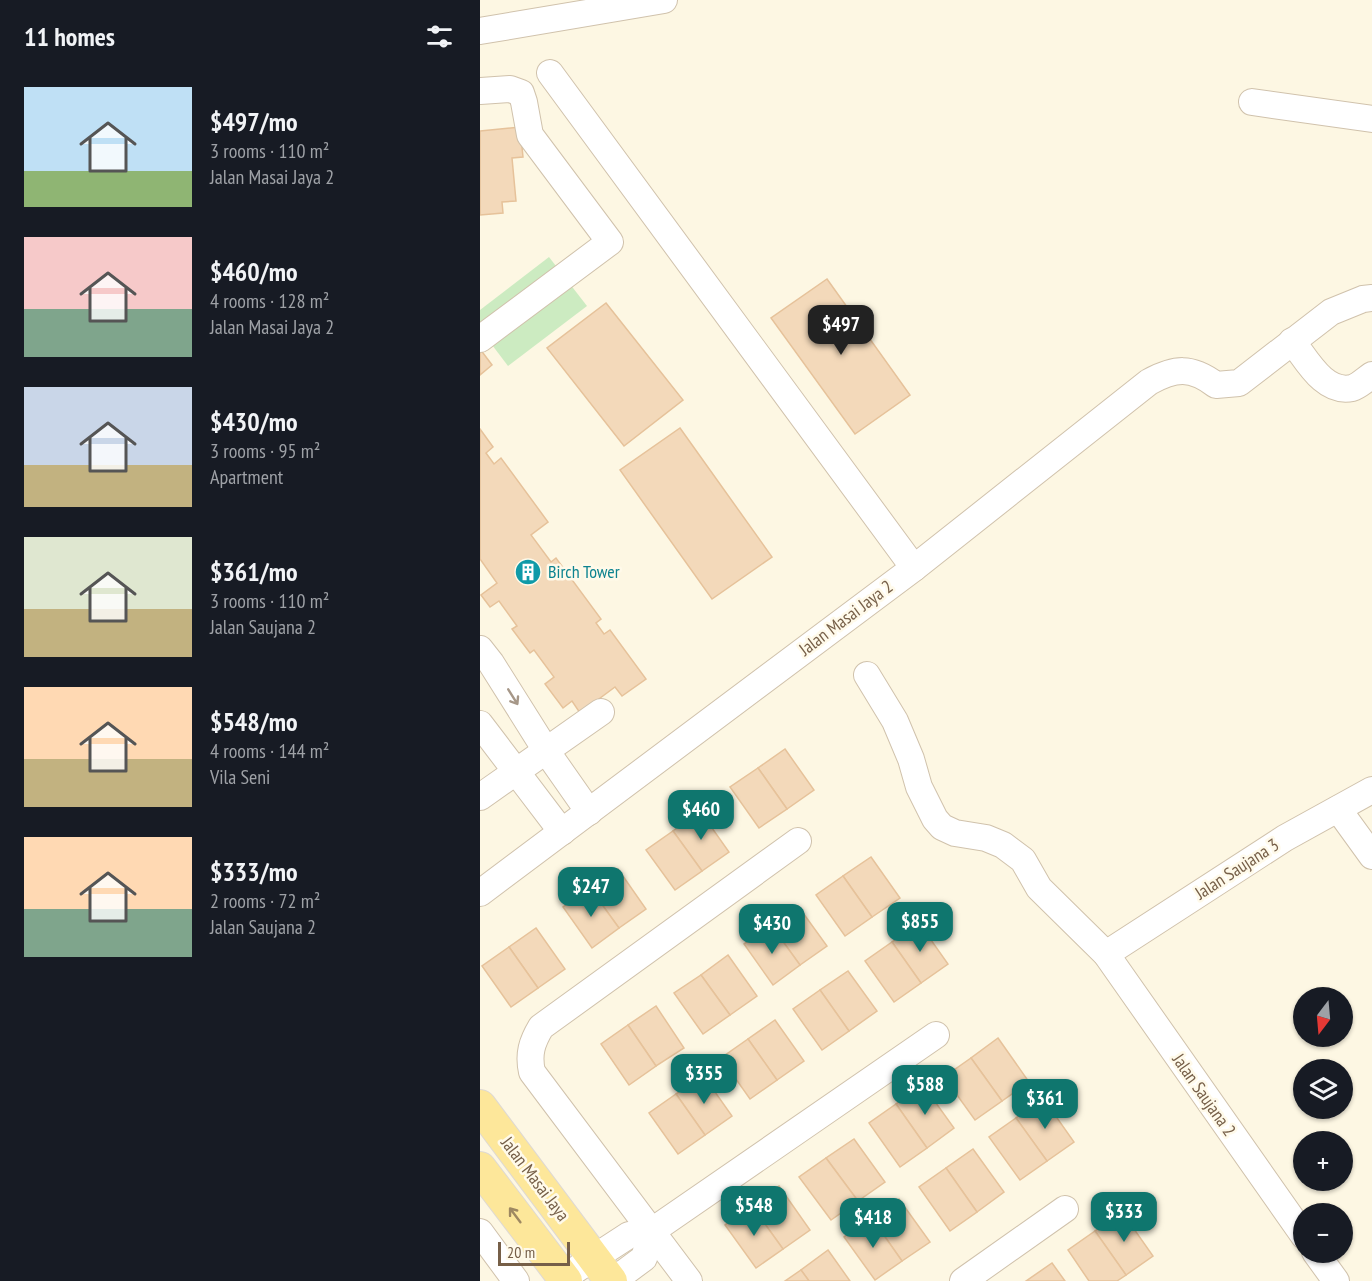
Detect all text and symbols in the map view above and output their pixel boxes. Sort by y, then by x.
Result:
text: 11 homes [24,20,115,53]
icon: filters [423,20,456,53]
text: $497/mo [210,105,298,138]
icon: home [72,111,144,183]
text: 3 rooms · 110 m² [210,138,329,164]
text: Jalan Masai Jaya 2 [210,164,334,190]
text: $460/mo [210,255,298,288]
icon: home [72,261,144,333]
text: 4 rooms · 128 m² [210,288,329,314]
pin: $497 [805,305,877,356]
text: $497 [822,311,860,337]
text: Jalan Masai Jaya 2 [210,314,334,340]
text: $430/mo [210,405,298,438]
icon: home [72,411,144,483]
text: 3 rooms · 95 m² [210,438,320,464]
text: Apartment [210,464,283,490]
text: $361/mo [210,555,298,588]
building icon: Birch Tower [513,557,543,587]
place label: Birch Tower [548,560,620,583]
icon: home [72,561,144,633]
street label: Jalan Masai Jaya 2 [793,575,897,661]
text: 3 rooms · 110 m² [210,588,329,614]
text: Jalan Saujana 2 [210,614,316,640]
one-way arrow [507,688,519,705]
text: $548/mo [210,705,298,738]
icon: home [72,711,144,783]
text: 4 rooms · 144 m² [210,738,329,764]
text: Vila Seni [210,764,270,790]
pin: $460 [665,790,737,841]
text: $460 [682,796,720,822]
street label: Jalan Saujana 3 [1190,833,1283,905]
text: $333/mo [210,855,298,888]
icon: home [72,861,144,933]
pin: $247 [555,867,627,918]
text: $247 [572,873,610,899]
text: 2 rooms · 72 m² [210,888,320,914]
pin: $855 [884,902,956,953]
pin: $430 [736,904,808,955]
text: $855 [901,908,939,934]
text: $430 [753,910,791,936]
text: Jalan Saujana 2 [210,914,316,940]
north arrow [1293,987,1353,1047]
map controls [1293,987,1353,1263]
street label: Jalan Saujana 2 [1167,1048,1241,1140]
pin: $355 [668,1054,740,1105]
button: layers [1293,1059,1353,1119]
text: $355 [685,1060,723,1086]
pin: $588 [889,1065,961,1116]
text: $588 [906,1071,944,1097]
pin: $361 [1009,1079,1081,1130]
text: $361 [1026,1085,1064,1111]
street label: Jalan Masai Jaya [496,1131,575,1225]
button: + [1293,1131,1353,1191]
pin: $548 [718,1186,790,1237]
text: $548 [735,1192,773,1218]
pin: $333 [1088,1192,1160,1243]
pin: $418 [837,1198,909,1249]
text: $333 [1105,1198,1143,1224]
button: − [1293,1203,1353,1263]
text: $418 [854,1204,892,1230]
one-way arrow [509,1207,522,1223]
scale bar [498,1239,570,1266]
text: 20 m [507,1242,535,1262]

